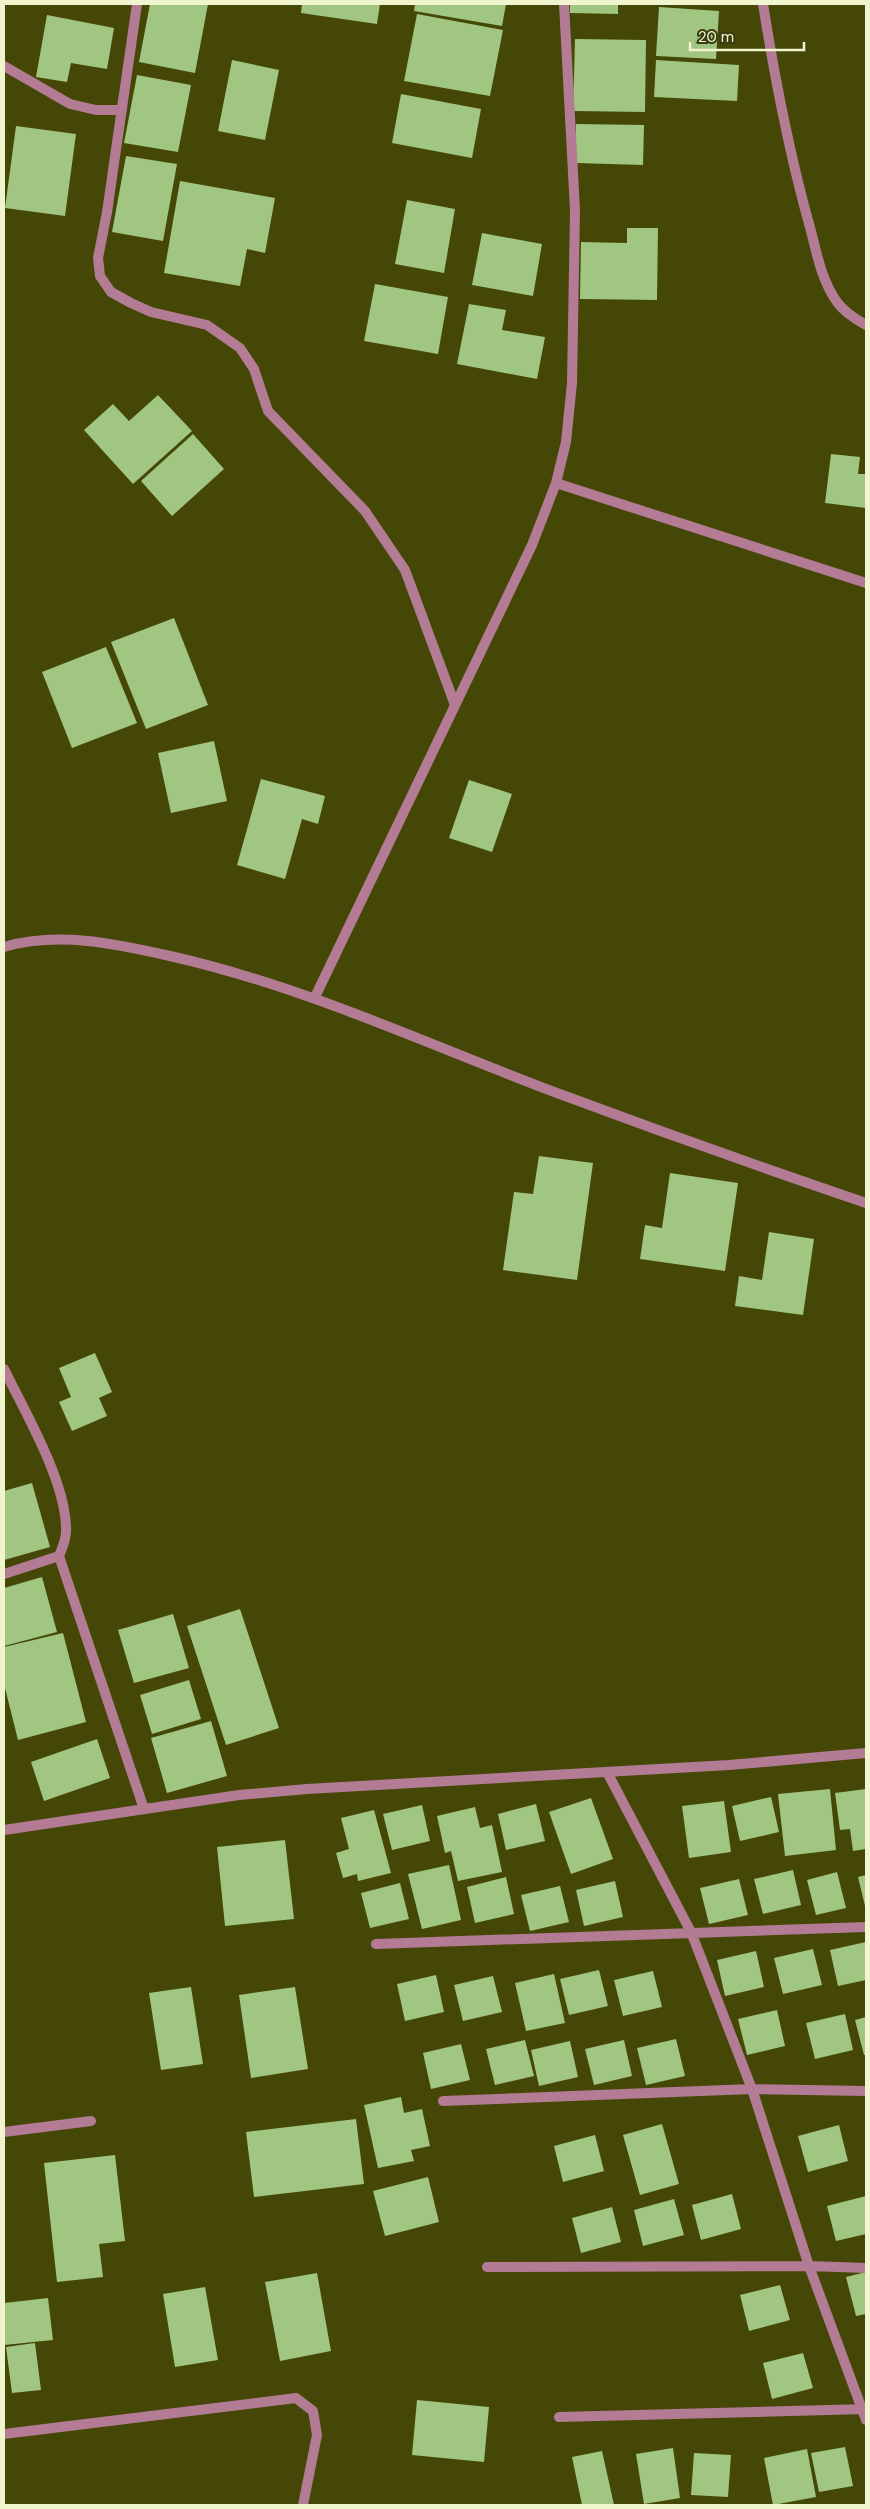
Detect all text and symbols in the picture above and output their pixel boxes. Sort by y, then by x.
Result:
scale bar [690,20,804,52]
text: 20 m [698,27,734,47]

